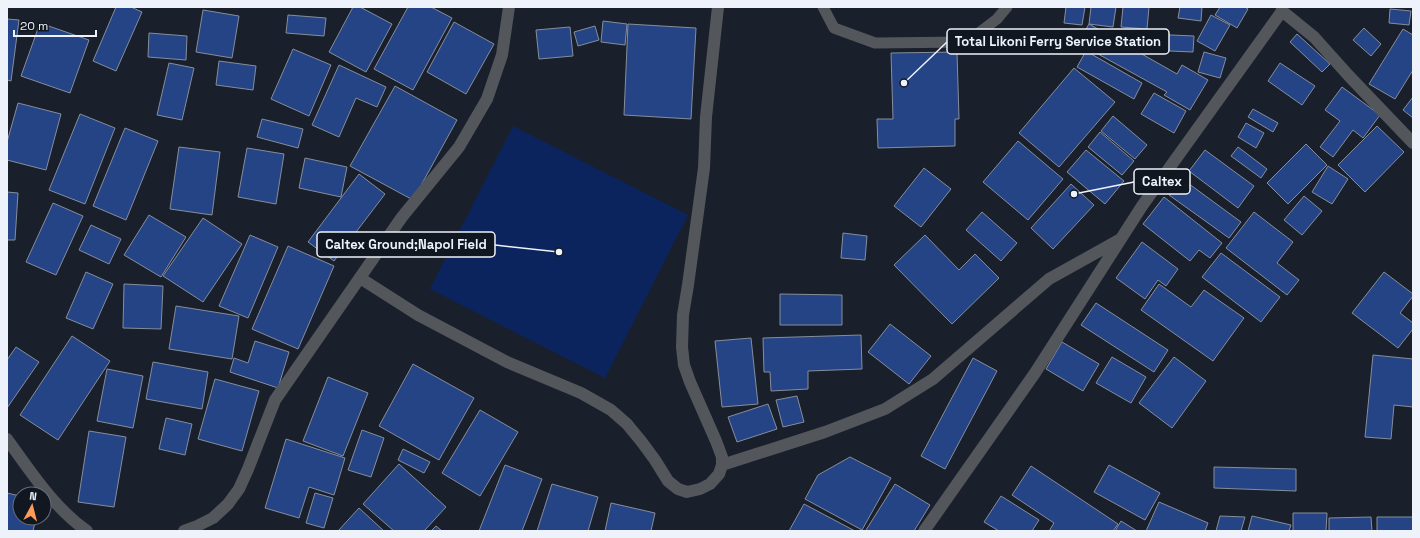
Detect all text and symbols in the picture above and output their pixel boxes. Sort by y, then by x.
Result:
scale bar [14,12,96,38]
text: 20 m [20,18,48,34]
callout: Total Likoni Ferry Service Station [947,29,1169,54]
text: Total Likoni Ferry Service Station [955,33,1161,50]
callout: Caltex [1134,169,1190,194]
text: Caltex [1142,173,1182,190]
callout: Caltex Ground;Napol Field [317,232,495,257]
text: Caltex Ground;Napol Field [325,236,487,253]
north arrow [12,486,52,526]
text: N [29,489,38,503]

